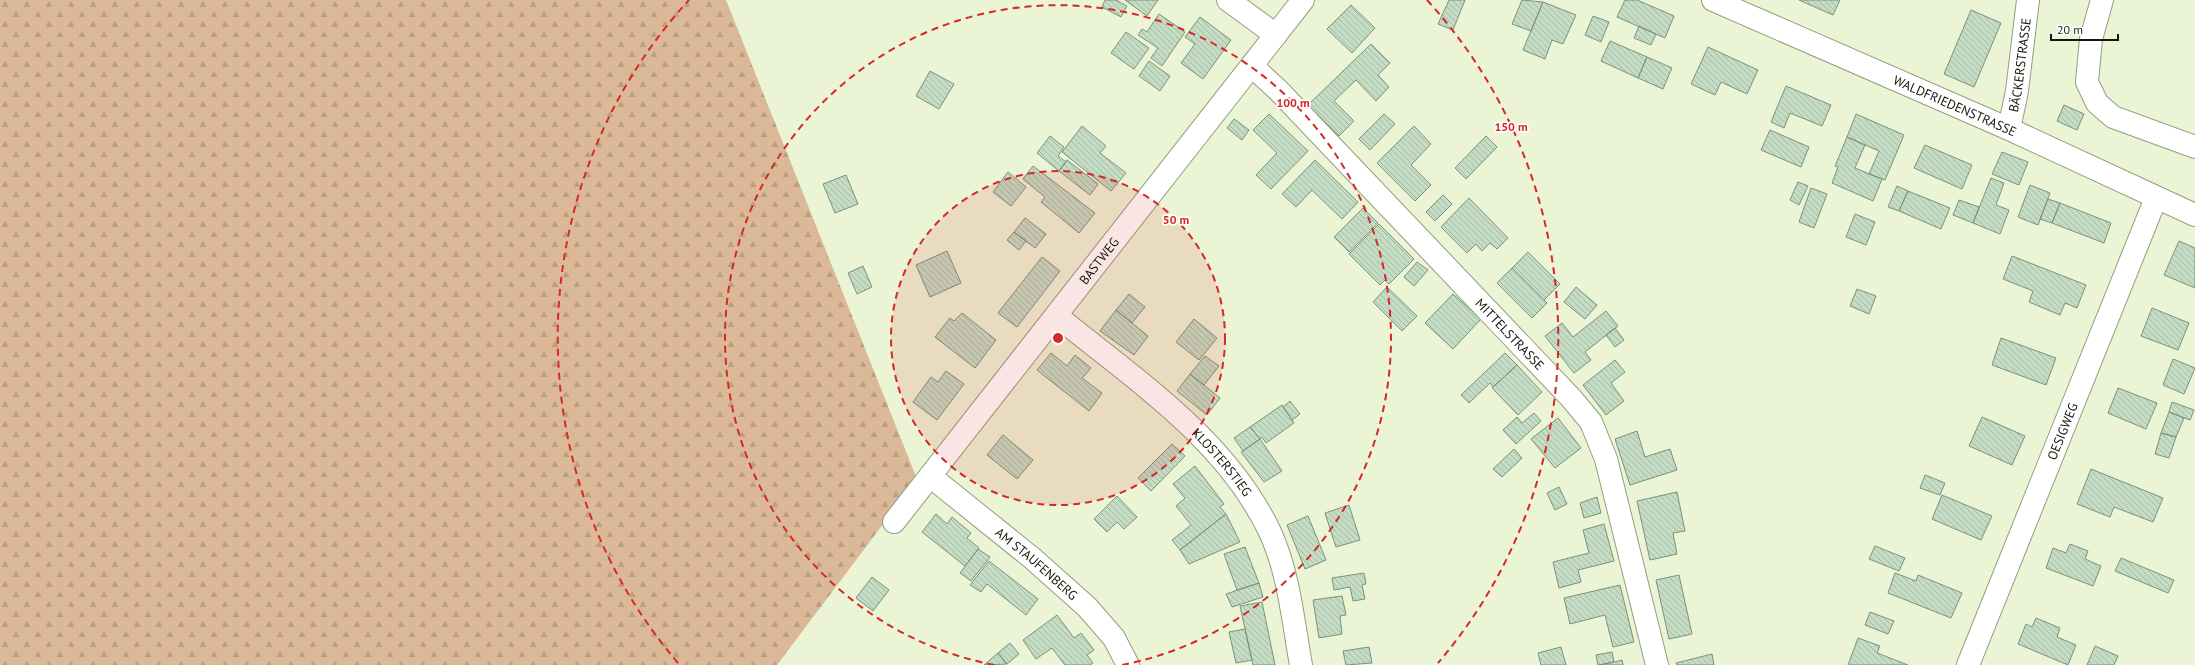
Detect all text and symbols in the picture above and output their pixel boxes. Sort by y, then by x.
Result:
scale bar [2051,16,2118,42]
street label: BÄCKERSTRASSE [2004,17,2034,114]
text: 20 m [2057,22,2083,37]
street label: WALDFRIEDENSTRASSE [1891,71,2019,140]
text: 100 m [1276,95,1310,110]
text: 150 m [1494,119,1528,134]
text: 50 m [1163,212,1189,227]
street label: BASTWEG [1075,234,1122,288]
street label: MITTELSTRASSE [1472,295,1548,373]
centre of rings [1051,331,1065,345]
street label: OESIGWEG [2043,400,2081,462]
street label: KLOSTERSTIEG [1188,424,1256,499]
street label: AM STAUFENBERG [992,524,1081,603]

